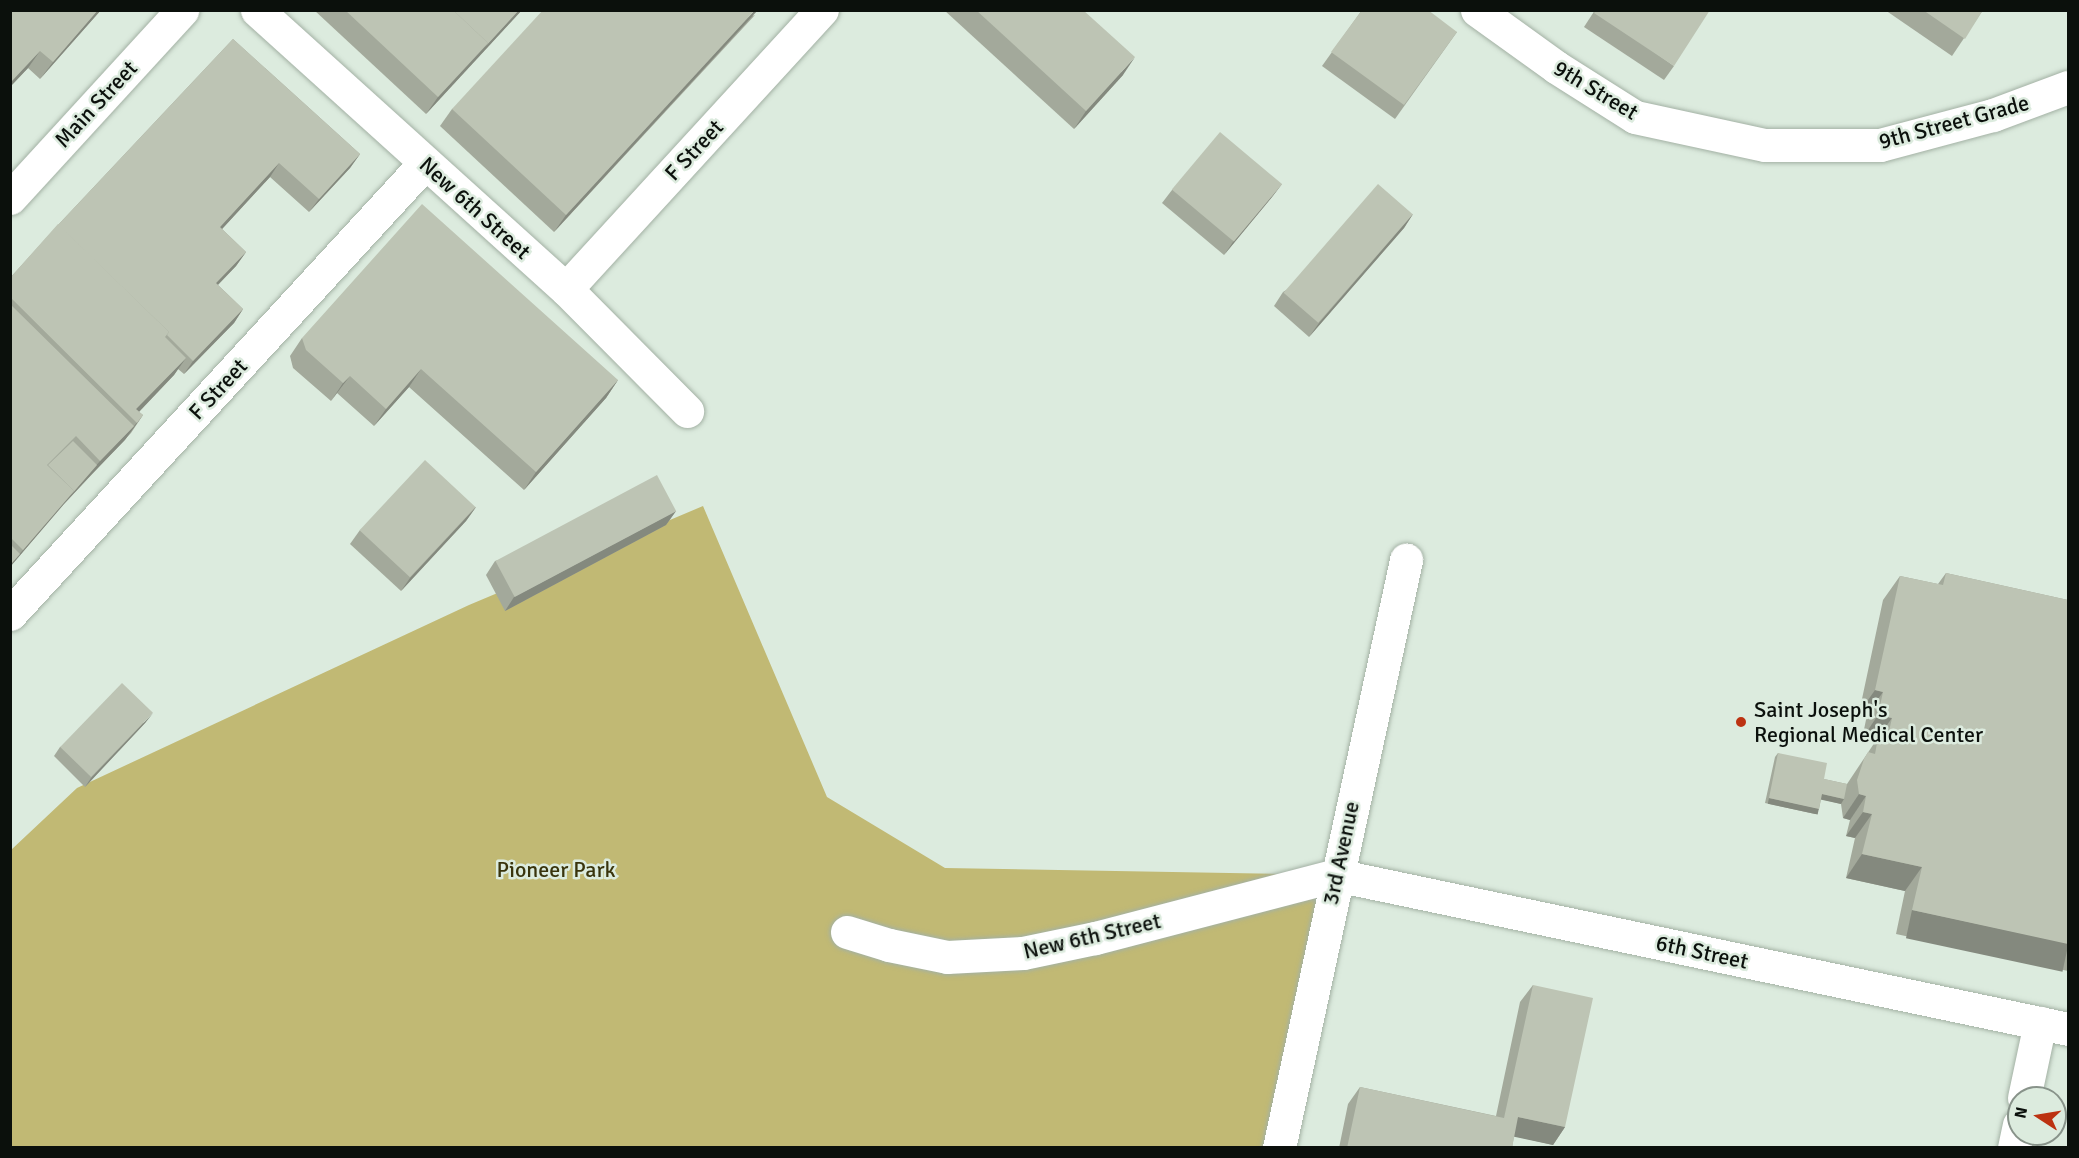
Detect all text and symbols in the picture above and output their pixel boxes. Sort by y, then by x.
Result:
street label: Main Street [49,55,143,153]
street label: 9th Street [1549,55,1643,125]
street label: 9th Street Grade [1876,89,2032,155]
street label: F Street [659,114,729,186]
street label: New 6th Street [414,151,536,265]
street label: F Street [183,353,253,425]
place label: Saint Joseph's Regional Medical Center [1754,696,1983,748]
marker: Saint Joseph's Regional Medical Center [1732,713,1750,731]
street label: 3rd Avenue [1317,799,1365,907]
park label: Pioneer Park [496,857,616,883]
street label: New 6th Street [1021,907,1163,965]
street label: 6th Street [1653,929,1751,975]
north arrow [2007,1086,2067,1146]
text: N [2010,1105,2032,1120]

